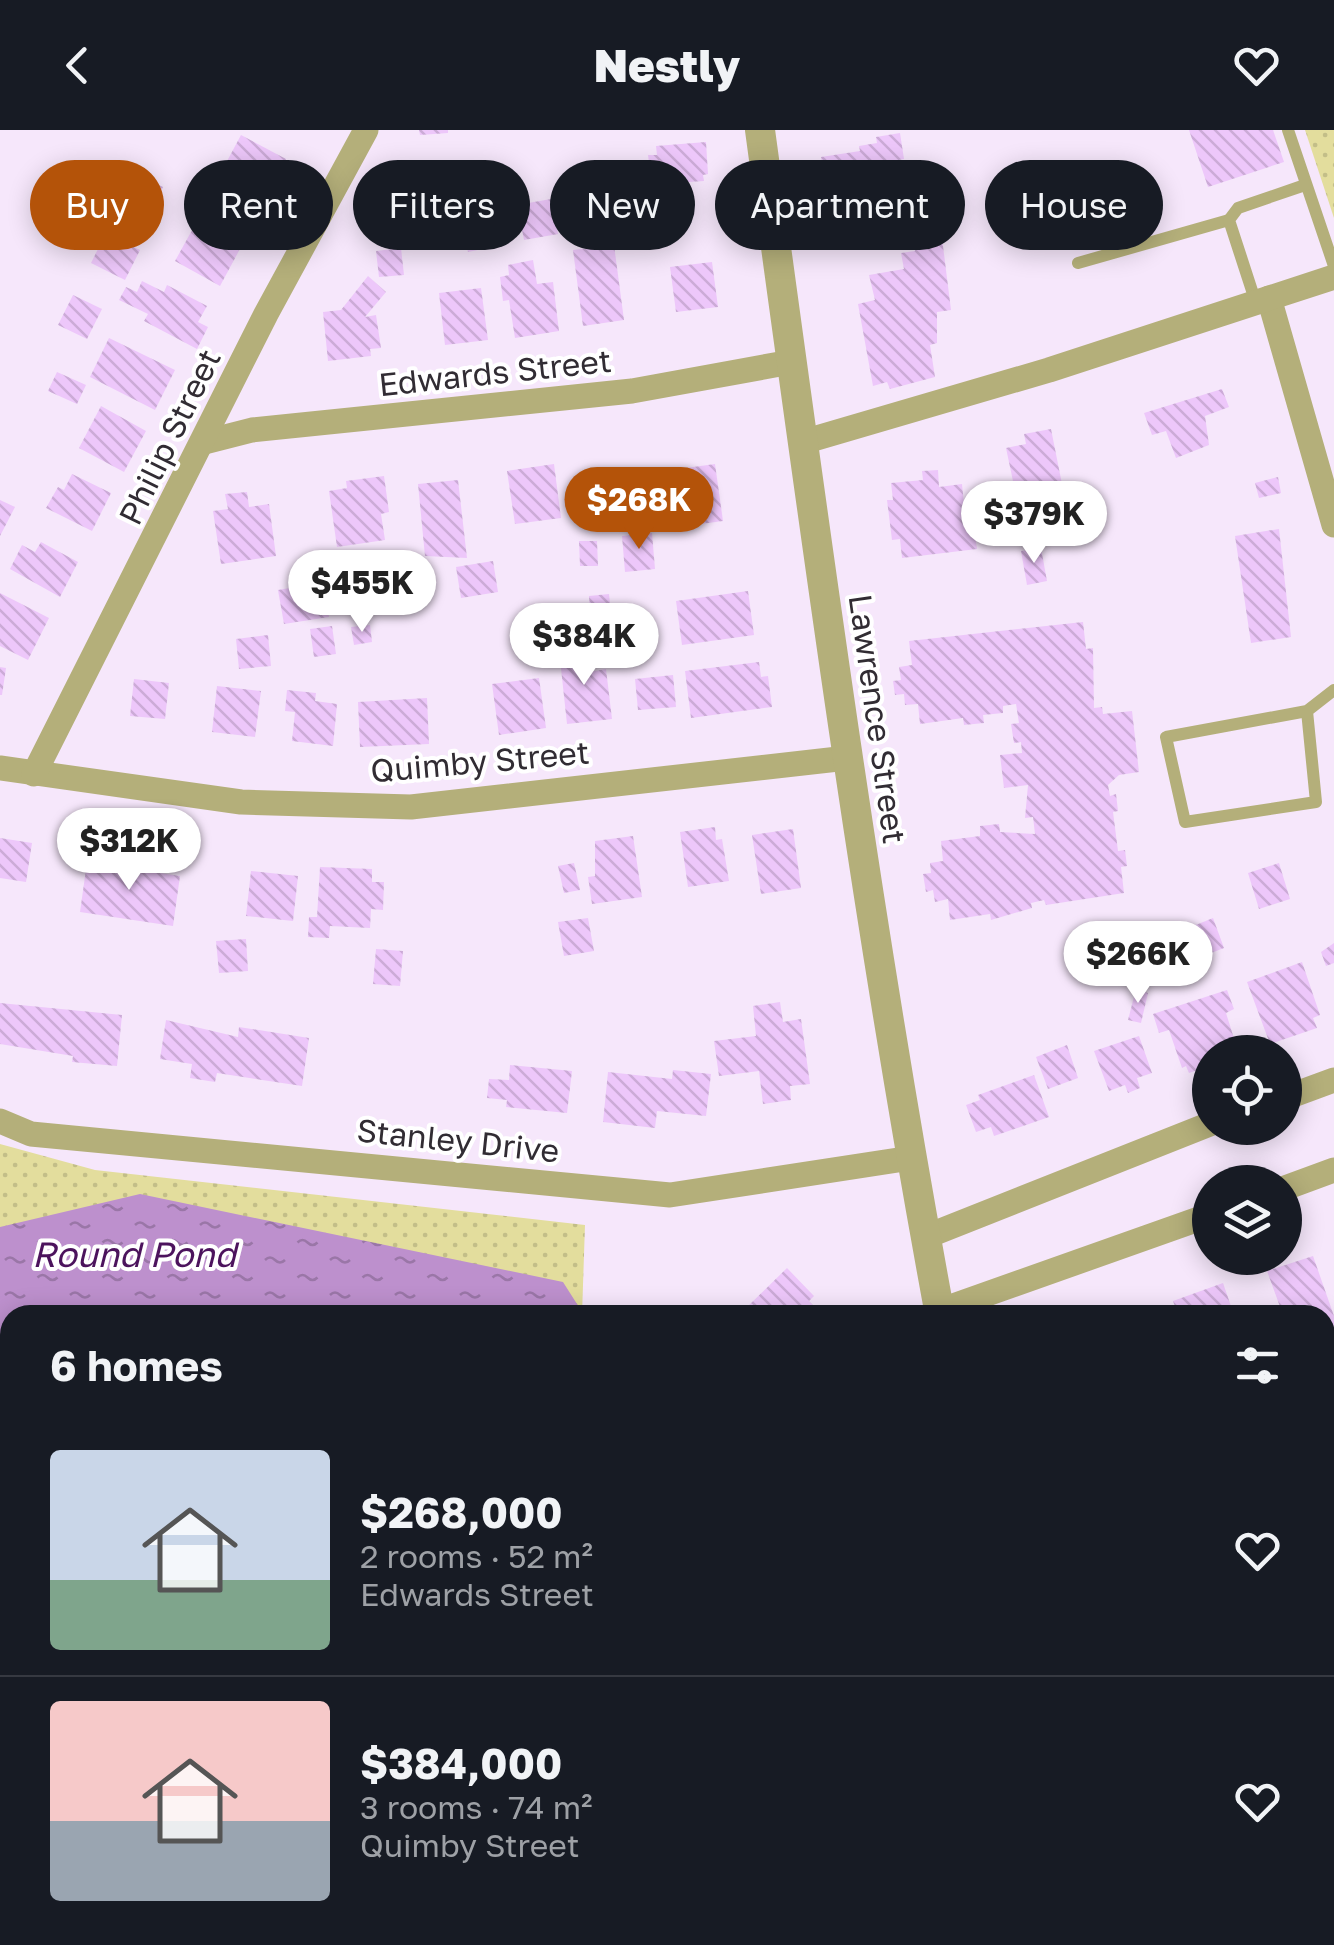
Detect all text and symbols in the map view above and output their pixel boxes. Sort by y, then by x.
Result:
icon: back [50,38,105,93]
text: Nestly [594,38,740,92]
icon: heart [1229,38,1284,93]
chip: Buy [30,160,164,250]
chip: Rent [184,160,333,250]
chip: Filters [353,160,530,250]
chip: New [550,160,695,250]
chip: Apartment [715,160,965,250]
chip: House [985,160,1163,250]
street label: Edwards Street [377,341,613,403]
street label: Philip Street [110,343,228,530]
pin: $268K [569,467,709,552]
text: $268K [587,480,691,518]
pin: $379K [964,481,1104,566]
text: $379K [983,494,1085,532]
pin: $455K [292,550,432,635]
text: $455K [310,563,414,601]
street label: Lawrence Street [842,592,914,846]
pin: $384K [514,603,654,688]
text: $384K [532,616,636,654]
street label: Quimby Street [369,733,591,790]
pin: $312K [59,808,199,893]
text: $312K [79,821,179,859]
pin: $266K [1068,921,1208,1006]
text: $266K [1086,934,1190,972]
map controls [1192,1035,1302,1275]
button: locate [1192,1035,1302,1145]
street label: Stanley Drive [355,1110,561,1170]
button: layers [1192,1165,1302,1275]
water label: Round Pond [32,1233,239,1275]
icon: filters [1230,1338,1285,1393]
text: 6 homes [50,1340,223,1390]
text: $268,000 [360,1487,563,1537]
icon: home [130,1490,250,1610]
icon: heart [1230,1523,1285,1578]
text: 2 rooms · 52 m² [360,1537,593,1575]
text: Edwards Street [360,1575,594,1613]
text: $384,000 [360,1738,562,1788]
icon: home [130,1741,250,1861]
icon: heart [1230,1774,1285,1829]
text: 3 rooms · 74 m² [360,1788,592,1826]
text: Quimby Street [360,1826,580,1864]

